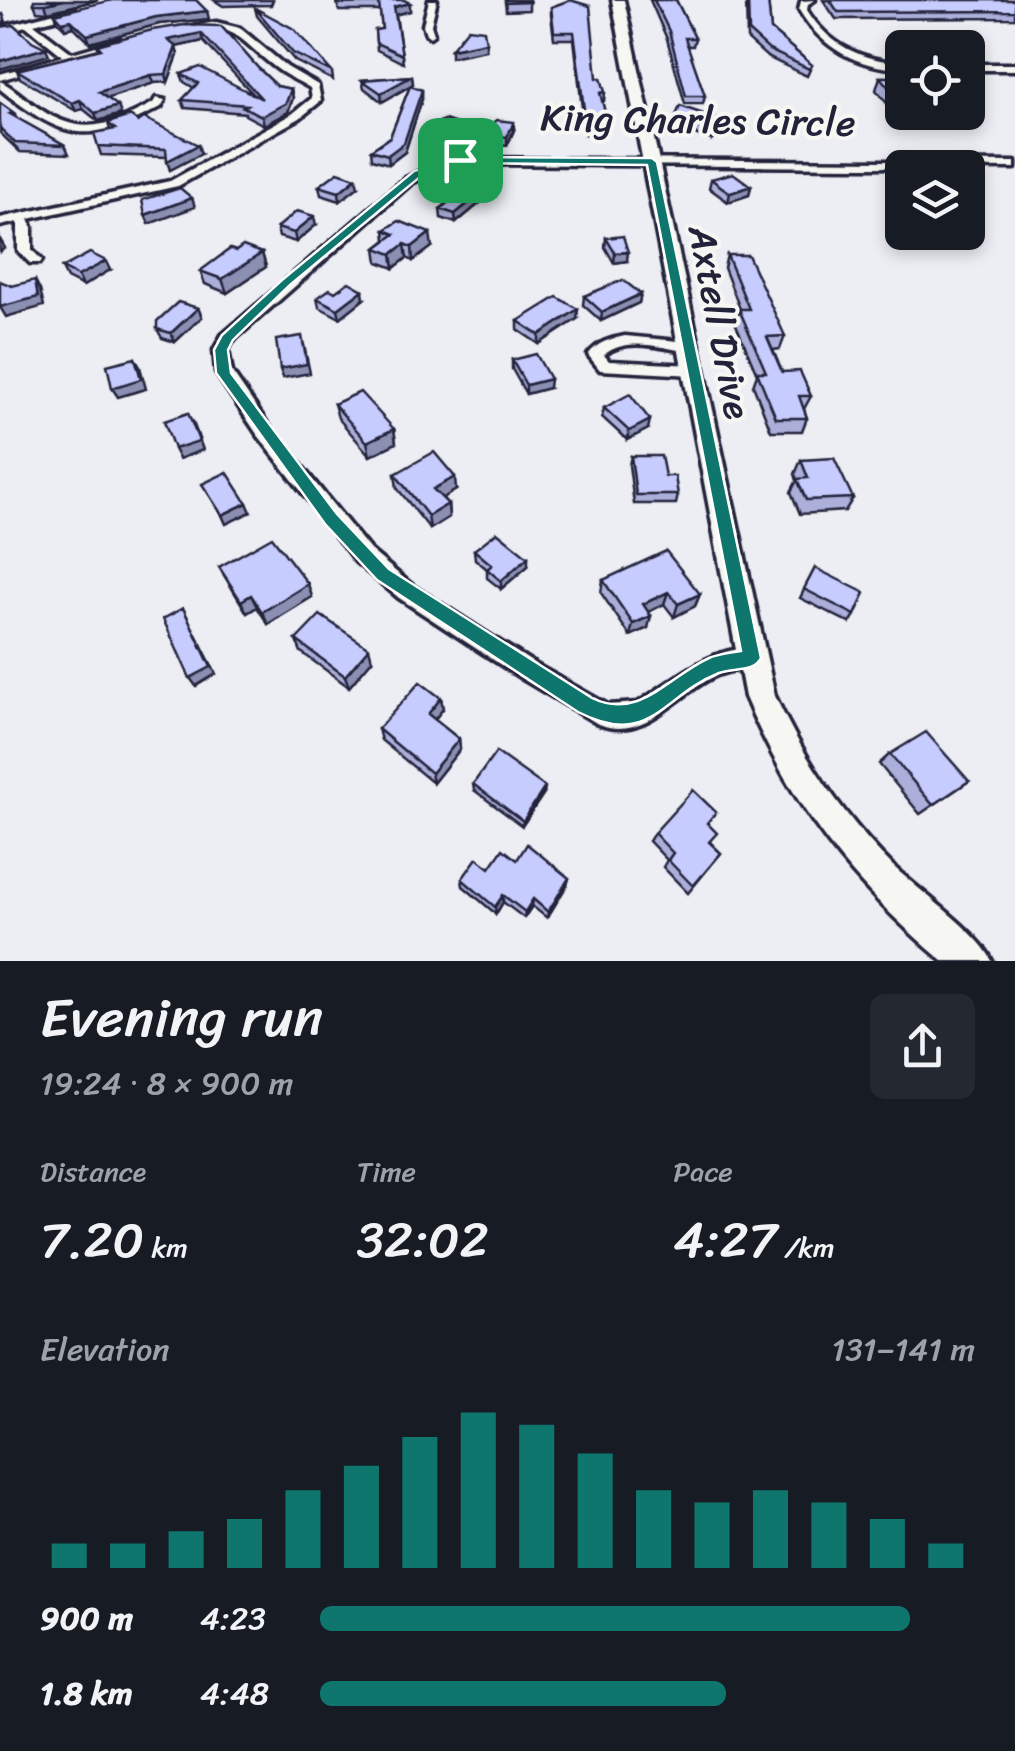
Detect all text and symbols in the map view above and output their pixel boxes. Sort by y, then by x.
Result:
map controls [885,30,985,250]
button: locate [885,30,985,130]
street label: King Charles Circle [540,84,856,157]
pin [418,118,503,203]
icon: arrive [433,133,488,188]
button: layers [885,150,985,250]
street label: Axtell Drive [668,218,771,425]
text: Evening run [40,969,323,1066]
button: share [870,994,975,1099]
text: 19:24 · 8 × 900 m [40,1055,293,1112]
text: Distance [40,1147,146,1196]
text: Time [357,1147,416,1196]
text: Pace [673,1147,733,1196]
text: 7.20 [40,1196,144,1285]
text: 32:02 [357,1196,489,1285]
text: 4:27 [673,1196,777,1285]
text: km [144,1223,188,1272]
text: /km [777,1223,835,1272]
text: Elevation [40,1321,170,1378]
text: 131–141 m [831,1321,975,1378]
text: 900 m [40,1590,133,1647]
text: 4:23 [200,1590,266,1647]
text: 1.8 km [40,1665,133,1722]
text: 4:48 [200,1665,269,1722]

